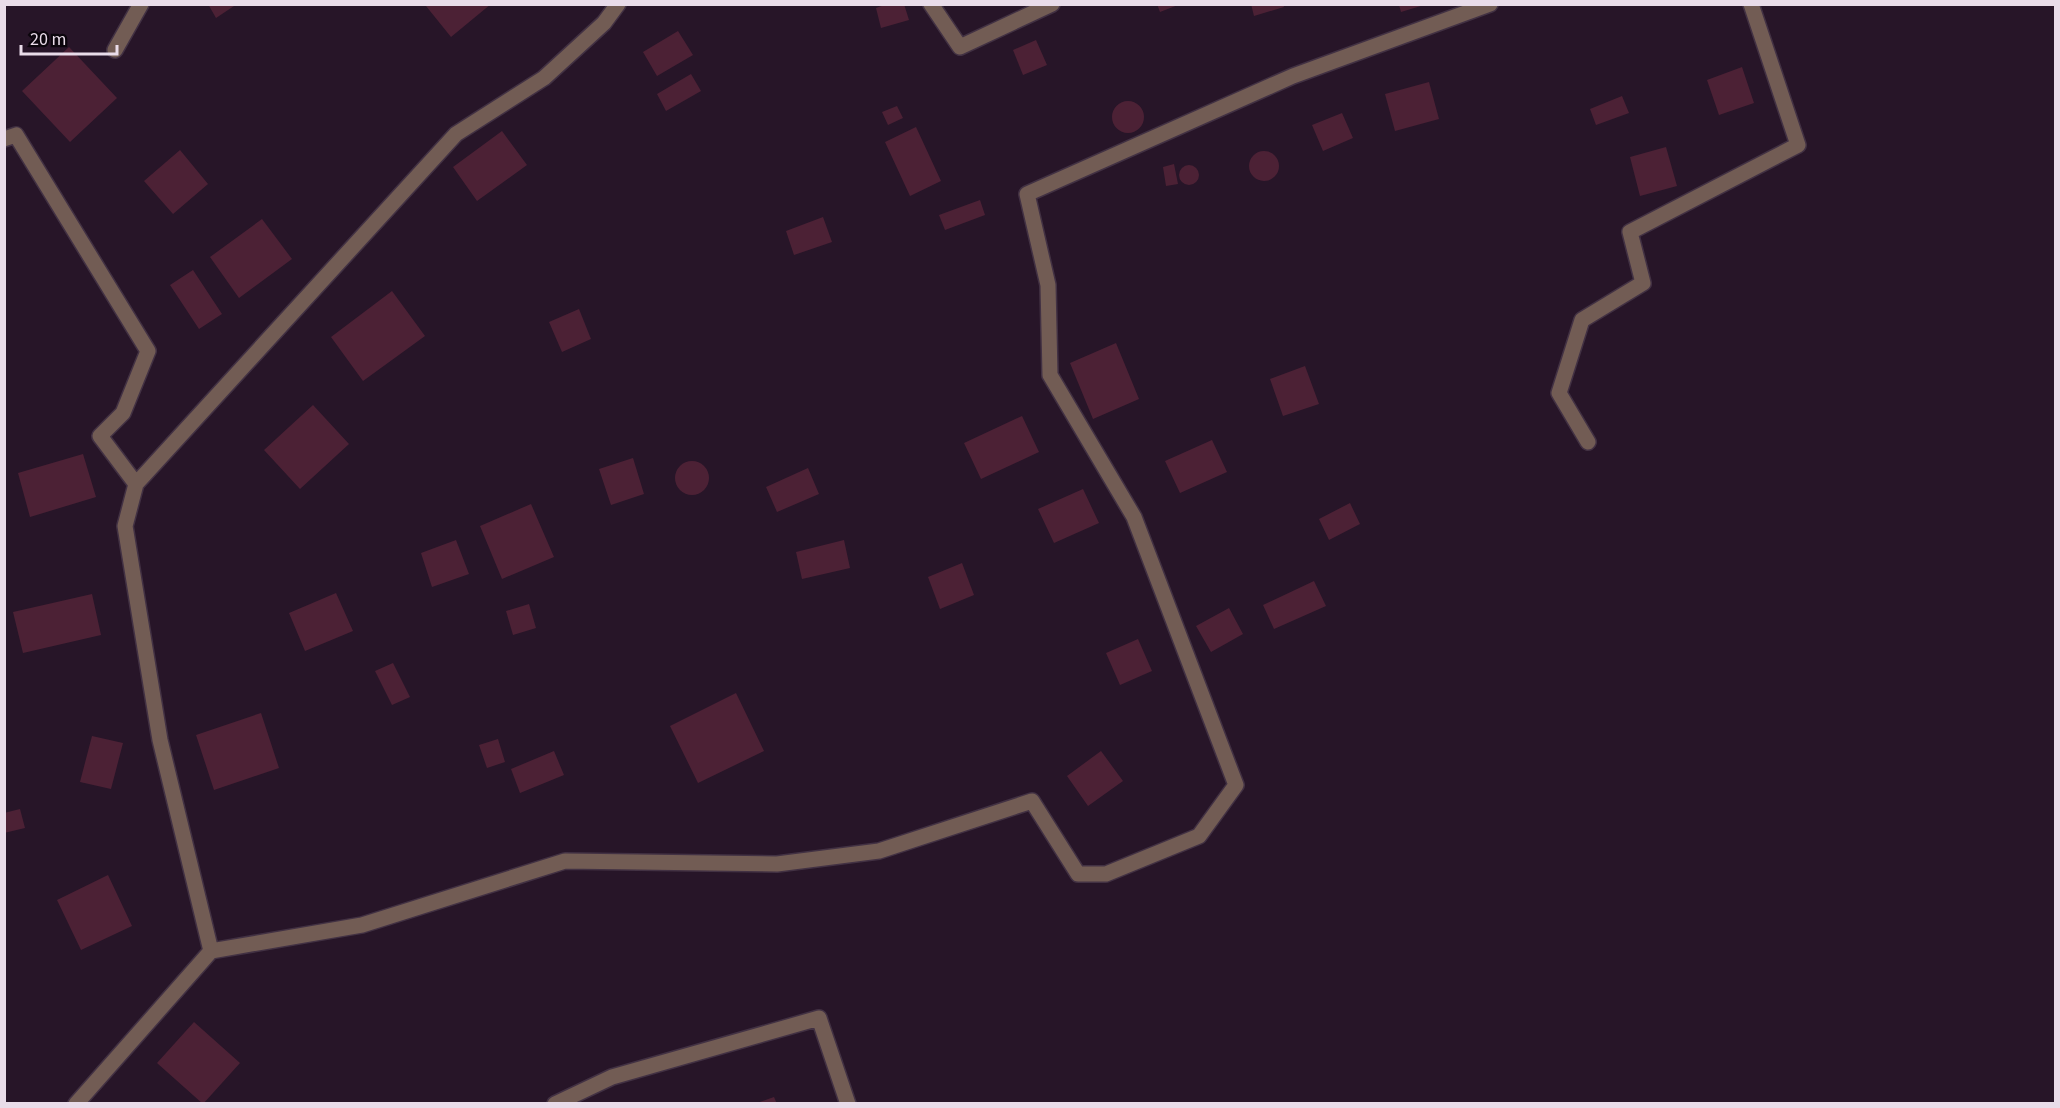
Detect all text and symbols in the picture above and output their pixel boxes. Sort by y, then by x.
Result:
scale bar [21,18,117,56]
text: 20 m [30,27,66,52]

